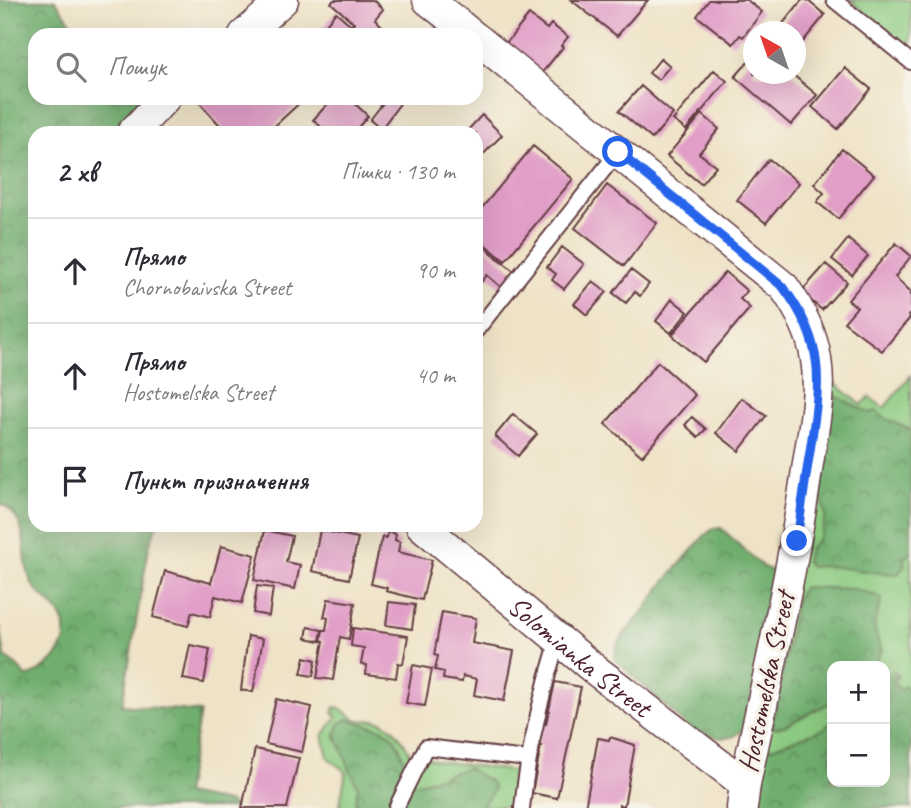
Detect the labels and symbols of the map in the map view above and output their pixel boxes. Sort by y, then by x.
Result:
north arrow [743,21,806,84]
route start [602,136,633,167]
route end [781,525,812,556]
street label: Hostomelska Street [730,585,803,775]
street label: Solomianka Street [501,588,661,726]

